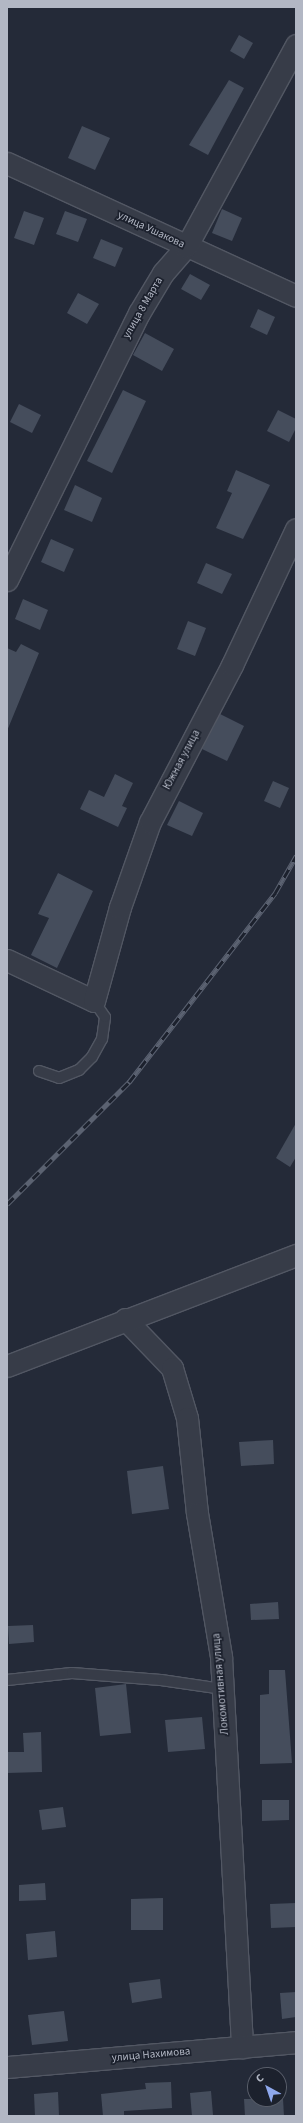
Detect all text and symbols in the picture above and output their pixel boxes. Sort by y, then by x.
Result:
street label: улица Ушакова [115,209,187,251]
street label: улица 8 Марта [120,275,166,341]
street label: Южная улица [161,728,203,792]
street label: Локомотивная улица [210,1633,232,1735]
street label: улица Нахимова [111,2045,191,2065]
north arrow [247,2067,287,2107]
text: С [252,2070,267,2086]

